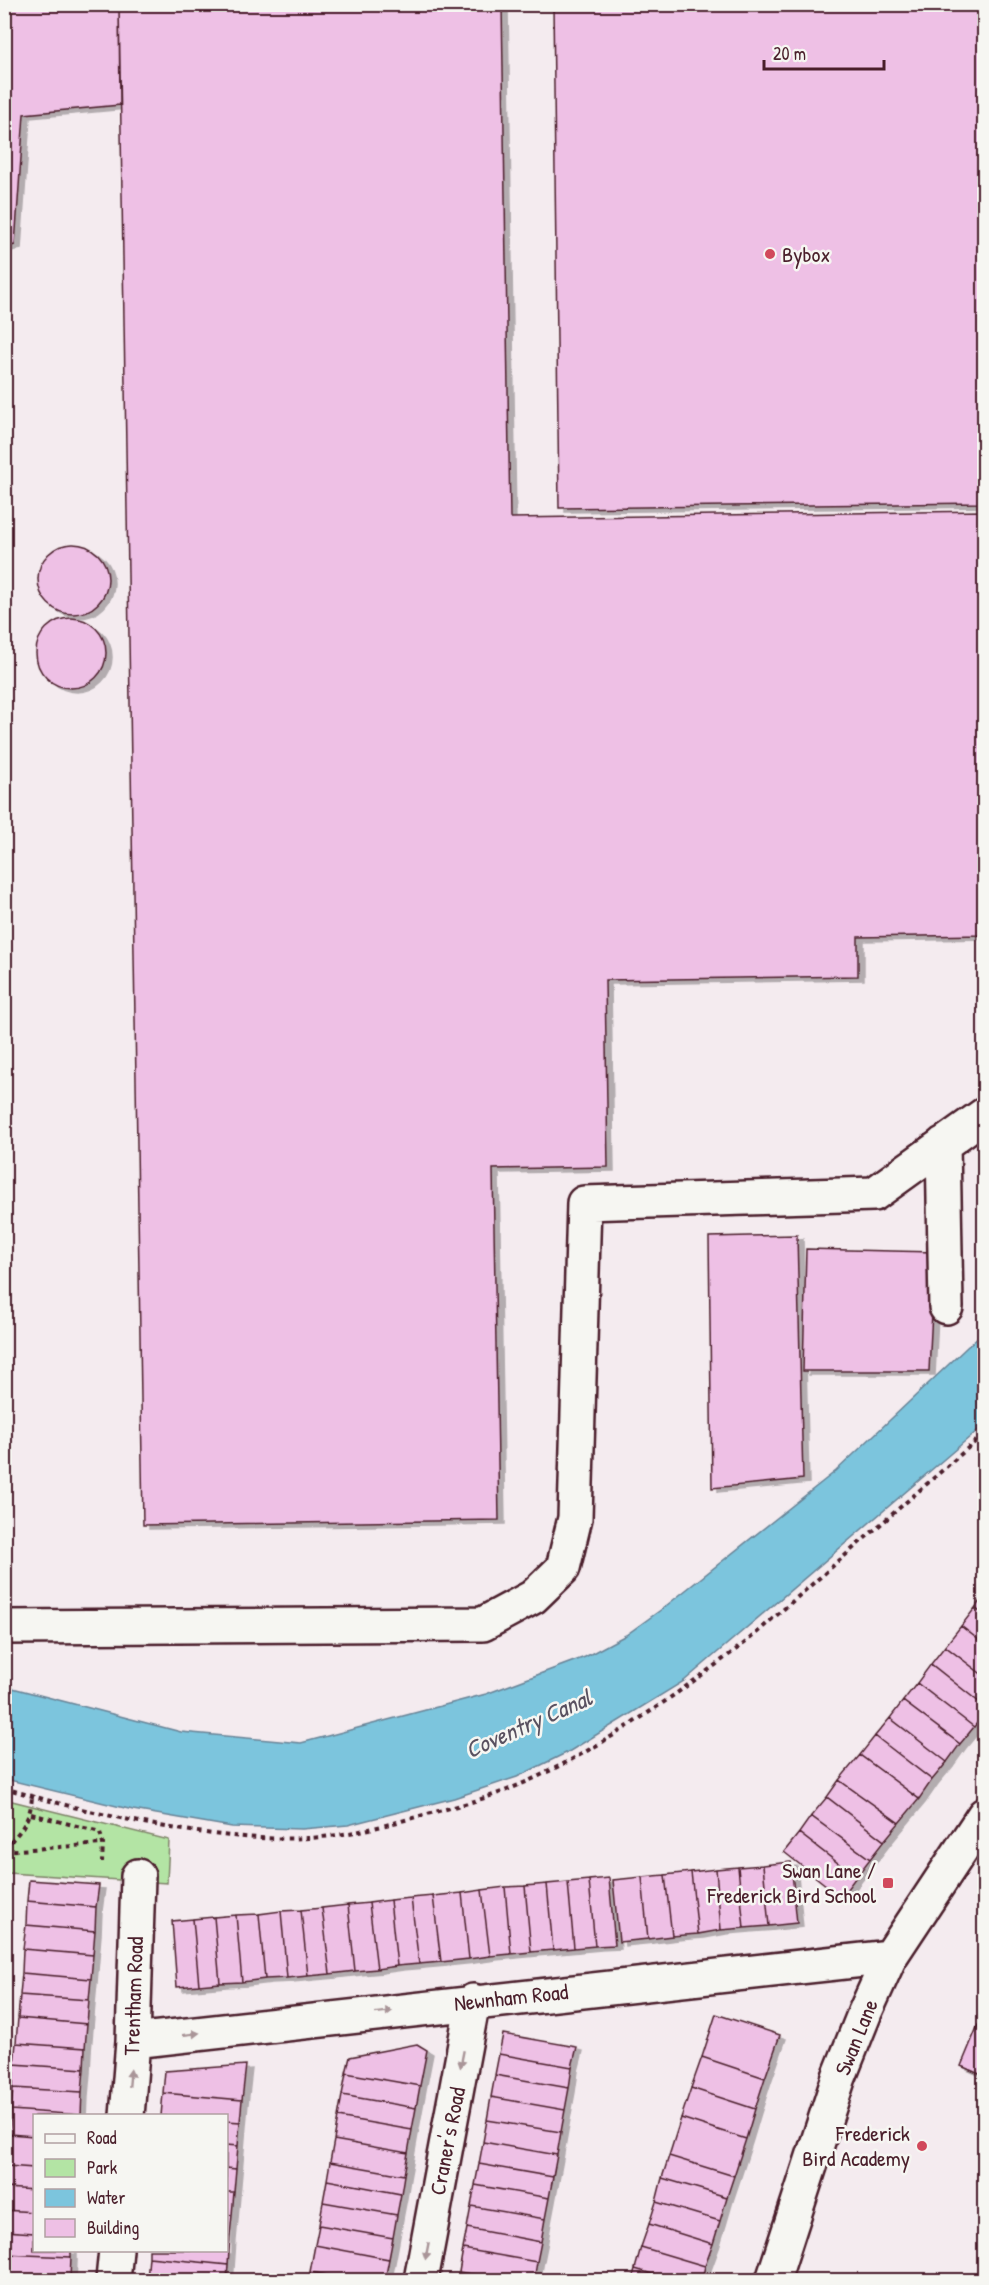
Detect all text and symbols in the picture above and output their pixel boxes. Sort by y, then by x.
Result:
scale bar [764,33,884,71]
text: 20 m [773,41,806,66]
place label: Bybox [782,239,830,269]
marker: Bybox [763,247,777,261]
water label: Coventry Canal [460,1680,598,1766]
place label: Swan Lane / Frederick Bird School [706,1855,876,1910]
marker: Swan Lane / Frederick Bird School [881,1876,895,1890]
street label: Trentham Road [116,1936,150,2056]
street label: Newnham Road [452,1976,570,2018]
street label: Swan Lane [827,1994,885,2079]
one-way arrow [375,2007,394,2017]
one-way arrow [181,2030,200,2039]
one-way arrow [458,2050,467,2069]
one-way arrow [125,2069,134,2088]
street label: Craner's Road [422,2084,472,2198]
legend [33,2114,228,2252]
place label: Frederick Bird Academy [802,2118,910,2173]
text: Road [87,2125,117,2150]
marker: Frederick Bird Academy [915,2139,929,2153]
text: Park [87,2155,118,2180]
text: Water [87,2185,125,2210]
text: Building [87,2215,139,2240]
one-way arrow [422,2241,431,2260]

